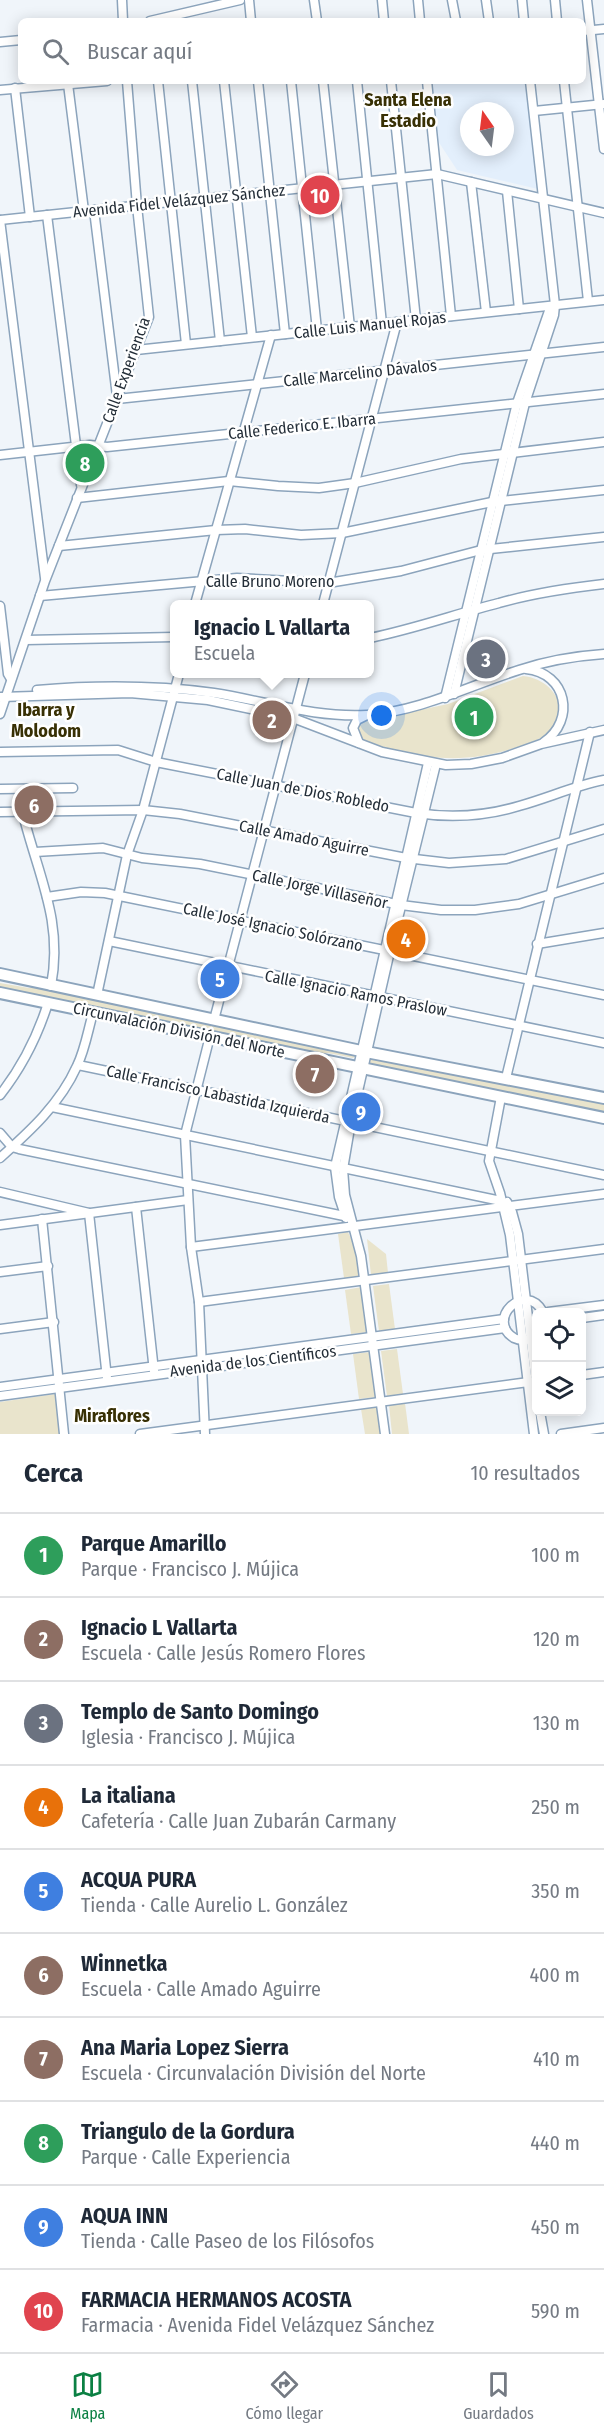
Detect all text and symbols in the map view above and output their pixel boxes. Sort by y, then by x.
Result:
search box [18,18,586,84]
icon: search [39,35,72,68]
text: Buscar aquí [87,38,192,65]
district label: Santa Elena Estadio [364,89,452,132]
north arrow [460,102,514,156]
pin: 10 [300,172,340,218]
street label: Avenida Fidel Velázquez Sánchez [72,180,286,222]
street label: Calle Luis Manuel Rojas [293,308,447,342]
street label: Calle Experiencia [98,314,154,426]
street label: Calle Marcelino Dávalos [282,355,438,390]
street label: Calle Federico E. Ibarra [227,409,377,443]
pin: 8 [66,440,104,486]
street label: Calle Bruno Moreno [206,572,334,591]
popup [170,600,374,678]
text: Ignacio L Vallarta [194,614,350,641]
pin: 3 [466,636,506,682]
text: Escuela [194,641,255,665]
pin: 1 [454,694,494,740]
pin: 2 [252,698,292,742]
district label: Ibarra y Molodom [11,699,81,742]
your location [367,701,396,730]
street label: Calle Juan de Dios Robledo [215,764,391,816]
pin: 6 [15,782,54,828]
street label: Calle Amado Aguirre [237,816,371,860]
street label: Calle Jorge Villaseñor [250,865,390,913]
street label: Calle José Ignacio Solórzano [181,899,365,955]
pin: 4 [386,916,426,962]
pin: 5 [200,956,240,1002]
street label: Calle Ignacio Ramos Praslow [263,966,449,1020]
street label: Circunvalación División del Norte [71,998,287,1062]
pin: 7 [296,1052,334,1096]
street label: Calle Francisco Labastida Izquierda [105,1061,332,1127]
pin: 9 [342,1090,380,1134]
map controls [532,1308,586,1416]
button: locate [532,1308,586,1362]
street label: Avenida de los Científicos [169,1341,337,1381]
button: layers [532,1362,586,1416]
district label: Miraflores [74,1405,150,1427]
text: Cerca [24,1458,83,1489]
text: 10 resultados [471,1461,580,1485]
text: Parque Amarillo [81,1530,227,1557]
text: 1 [39,1543,48,1567]
text: 100 m [531,1543,580,1567]
text: Parque · Francisco J. Mújica [81,1557,299,1581]
text: Ignacio L Vallarta [81,1614,237,1641]
text: 2 [39,1627,48,1651]
text: 120 m [533,1627,580,1651]
text: Escuela · Calle Jesús Romero Flores [81,1641,365,1665]
text: Templo de Santo Domingo [81,1698,319,1725]
text: 3 [39,1711,48,1735]
text: 130 m [533,1711,580,1735]
text: Iglesia · Francisco J. Mújica [81,1725,295,1749]
text: La italiana [81,1782,176,1809]
text: 4 [38,1795,49,1819]
text: 250 m [532,1795,580,1819]
text: Cafetería · Calle Juan Zubarán Carmany [81,1809,396,1833]
text: ACQUA PURA [81,1866,196,1893]
text: 5 [39,1879,48,1903]
text: 350 m [531,1879,580,1903]
text: Tienda · Calle Aurelio L. González [81,1893,348,1917]
text: Winnetka [81,1950,167,1977]
text: 6 [38,1963,49,1987]
text: 400 m [529,1963,580,1987]
text: Escuela · Calle Amado Aguirre [81,1977,321,2001]
text: Ana Maria Lopez Sierra [81,2034,289,2061]
text: 7 [39,2047,48,2071]
text: 410 m [533,2047,580,2071]
text: Escuela · Circunvalación División del Norte [81,2061,426,2085]
text: Triangulo de la Gordura [81,2118,295,2145]
text: 8 [38,2131,49,2155]
text: 440 m [530,2131,580,2155]
text: Parque · Calle Experiencia [81,2145,290,2169]
text: AQUA INN [81,2202,168,2229]
text: 9 [38,2215,49,2239]
text: 450 m [531,2215,580,2239]
text: Tienda · Calle Paseo de los Filósofos [81,2229,374,2253]
text: FARMACIA HERMANOS ACOSTA [81,2286,352,2313]
text: 10 [34,2299,53,2323]
text: 590 m [531,2299,580,2323]
text: Farmacia · Avenida Fidel Velázquez Sánchez [81,2313,434,2337]
tab: Mapa [70,2368,105,2423]
tab: Cómo llegar [246,2368,323,2423]
tab: Guardados [463,2368,534,2423]

